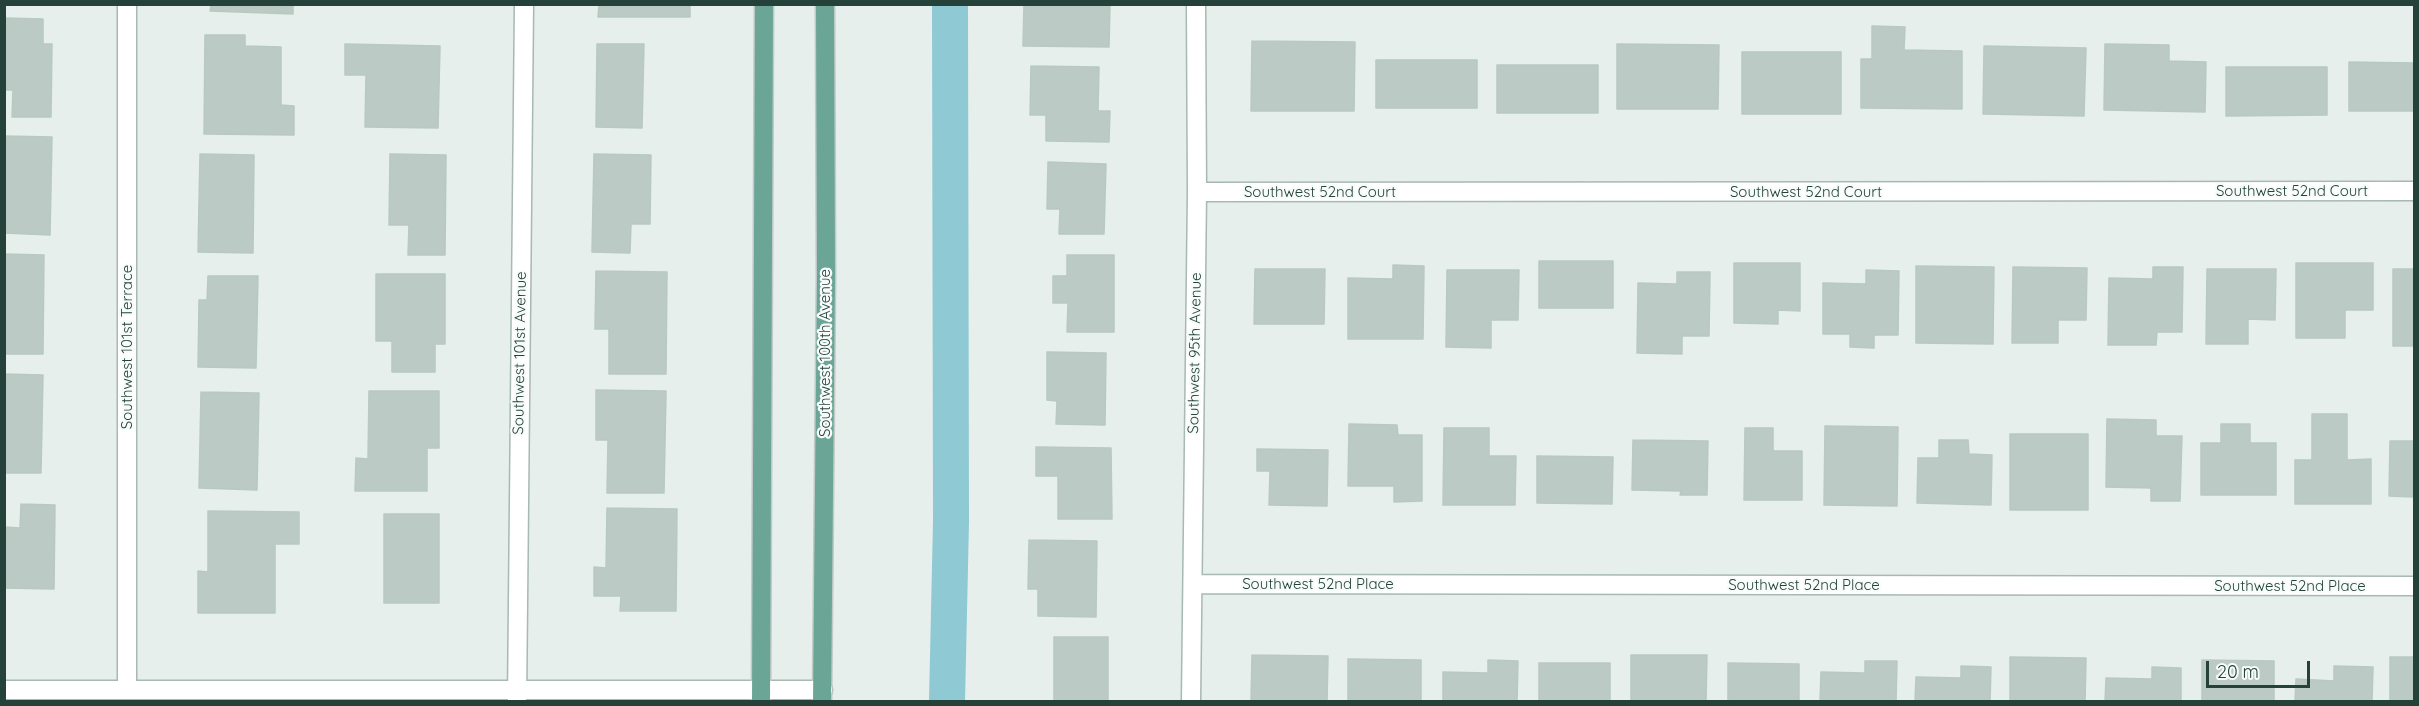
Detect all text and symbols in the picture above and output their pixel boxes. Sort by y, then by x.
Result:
street label: Southwest 52nd Court [2216,182,2368,200]
street label: Southwest 52nd Court [1244,183,1396,201]
street label: Southwest 52nd Court [1730,183,1882,201]
street label: Southwest 101st Terrace [118,265,136,429]
street label: Southwest 100th Avenue [816,269,834,437]
street label: Southwest 101st Avenue [510,271,530,435]
street label: Southwest 95th Avenue [1185,272,1205,434]
street label: Southwest 52nd Place [1242,575,1394,593]
street label: Southwest 52nd Place [1728,576,1880,594]
street label: Southwest 52nd Place [2214,577,2366,595]
scale bar [2209,649,2312,687]
text: 20 m [2217,660,2259,683]

